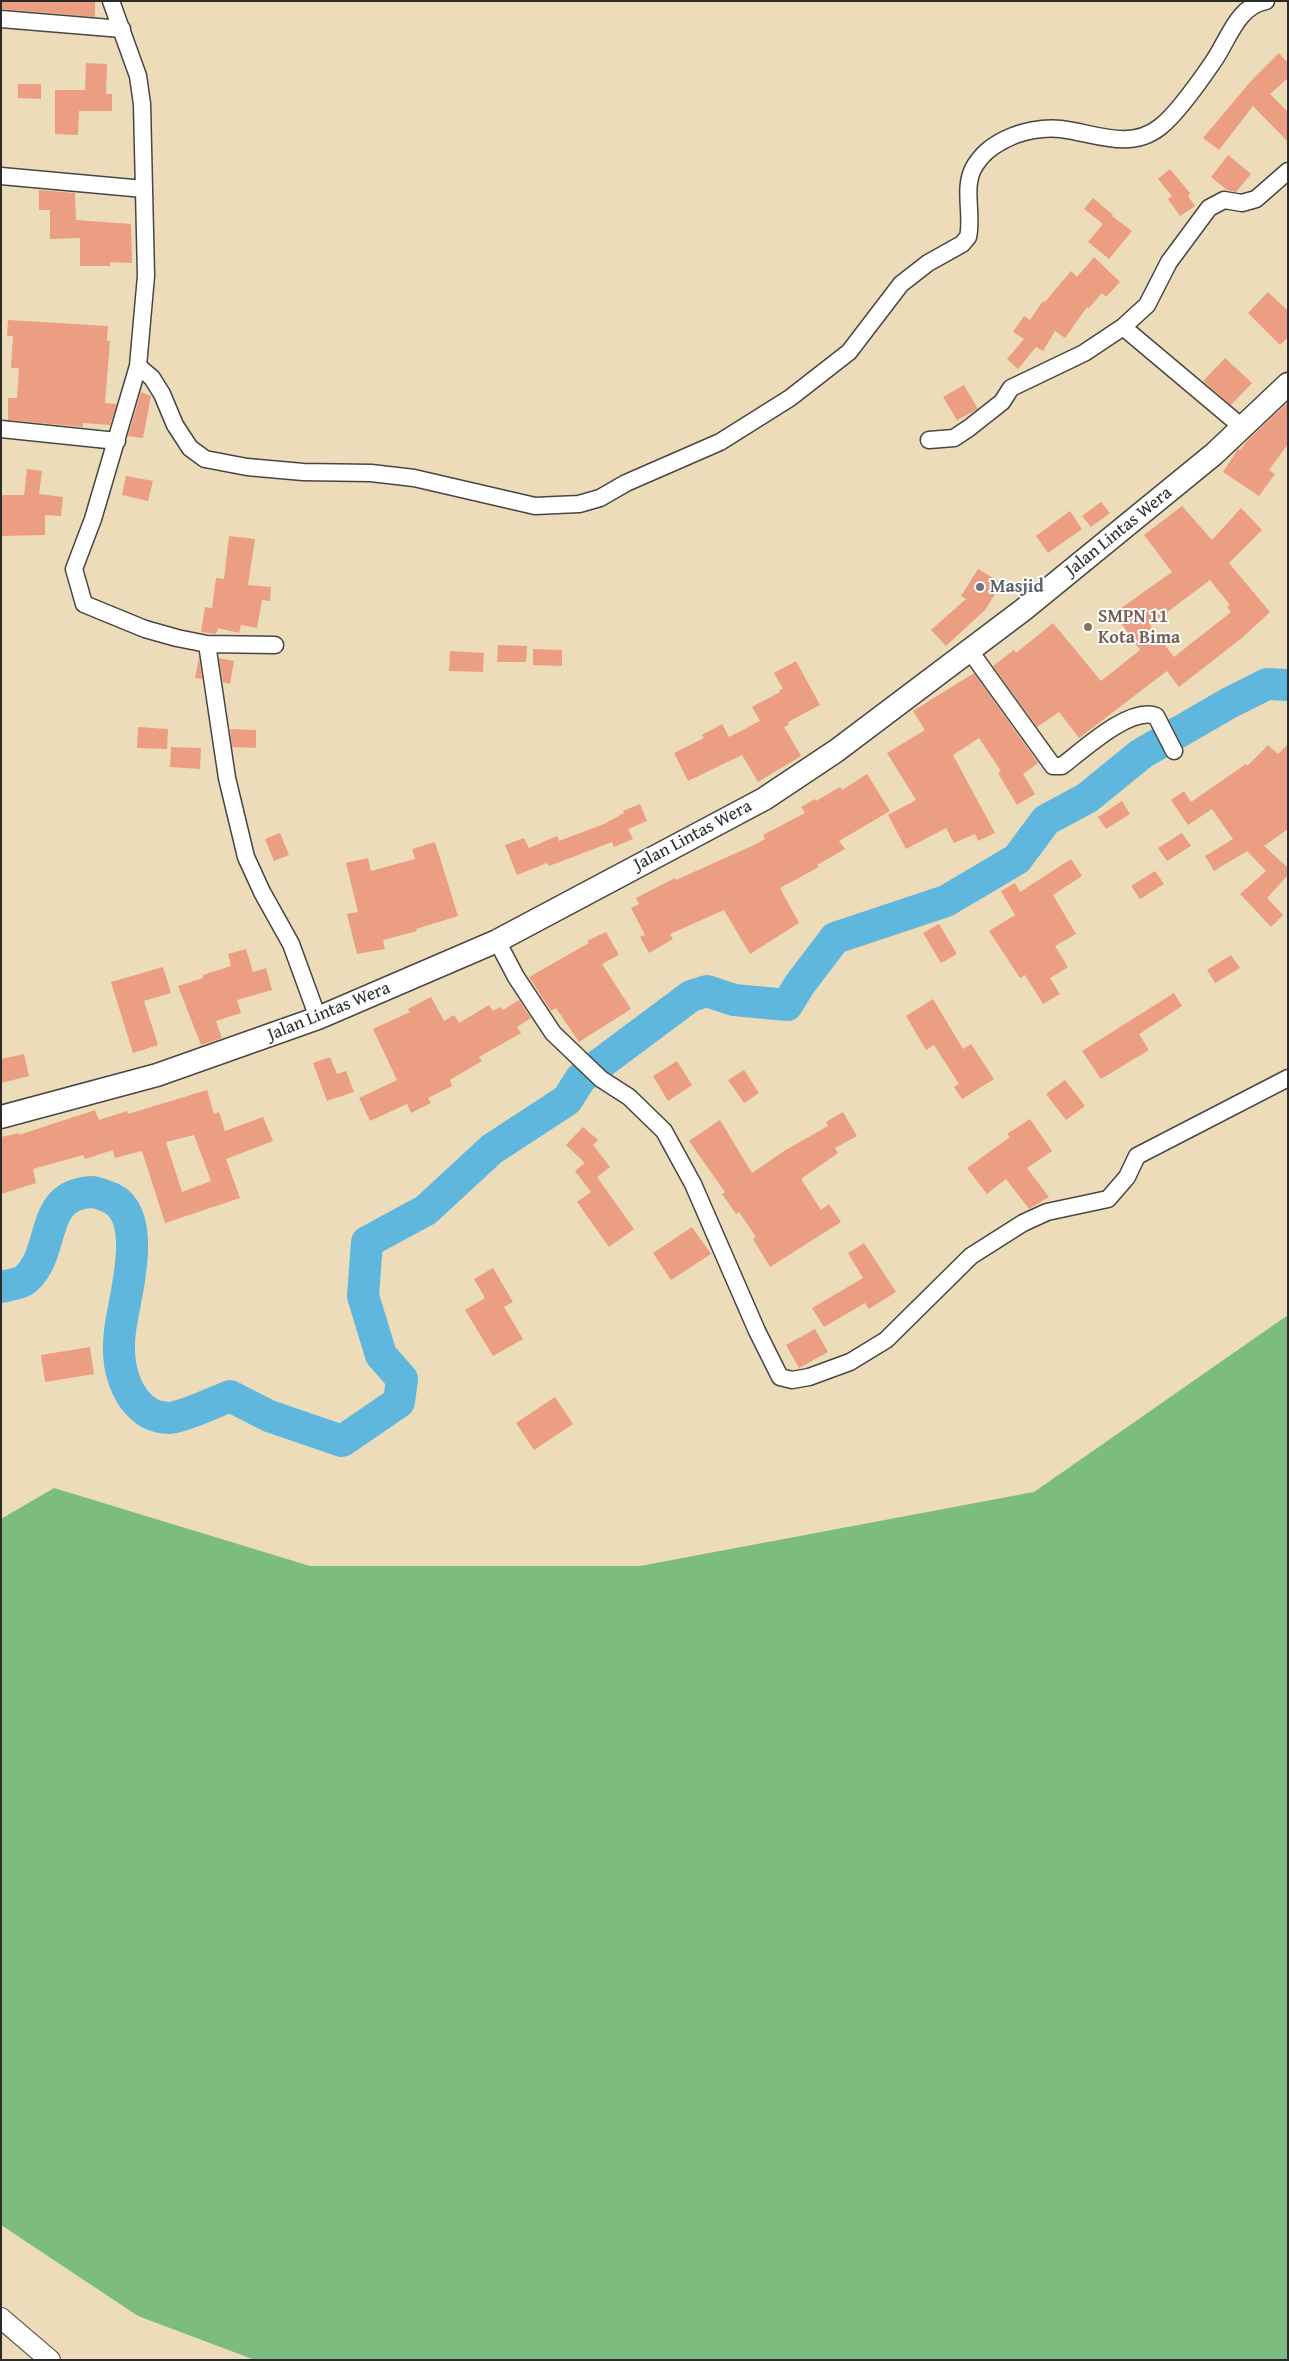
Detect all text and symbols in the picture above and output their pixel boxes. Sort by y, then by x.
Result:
street label: Jalan Lintas Wera [1061,483,1177,581]
place label: Masjid [990,576,1044,598]
marker: Masjid [974,581,986,593]
place label: SMPN 11 Kota Bima [1098,606,1180,649]
marker: SMPN 11 Kota Bima [1082,621,1094,633]
street label: Jalan Lintas Wera [630,796,756,876]
street label: Jalan Lintas Wera [264,978,394,1046]

